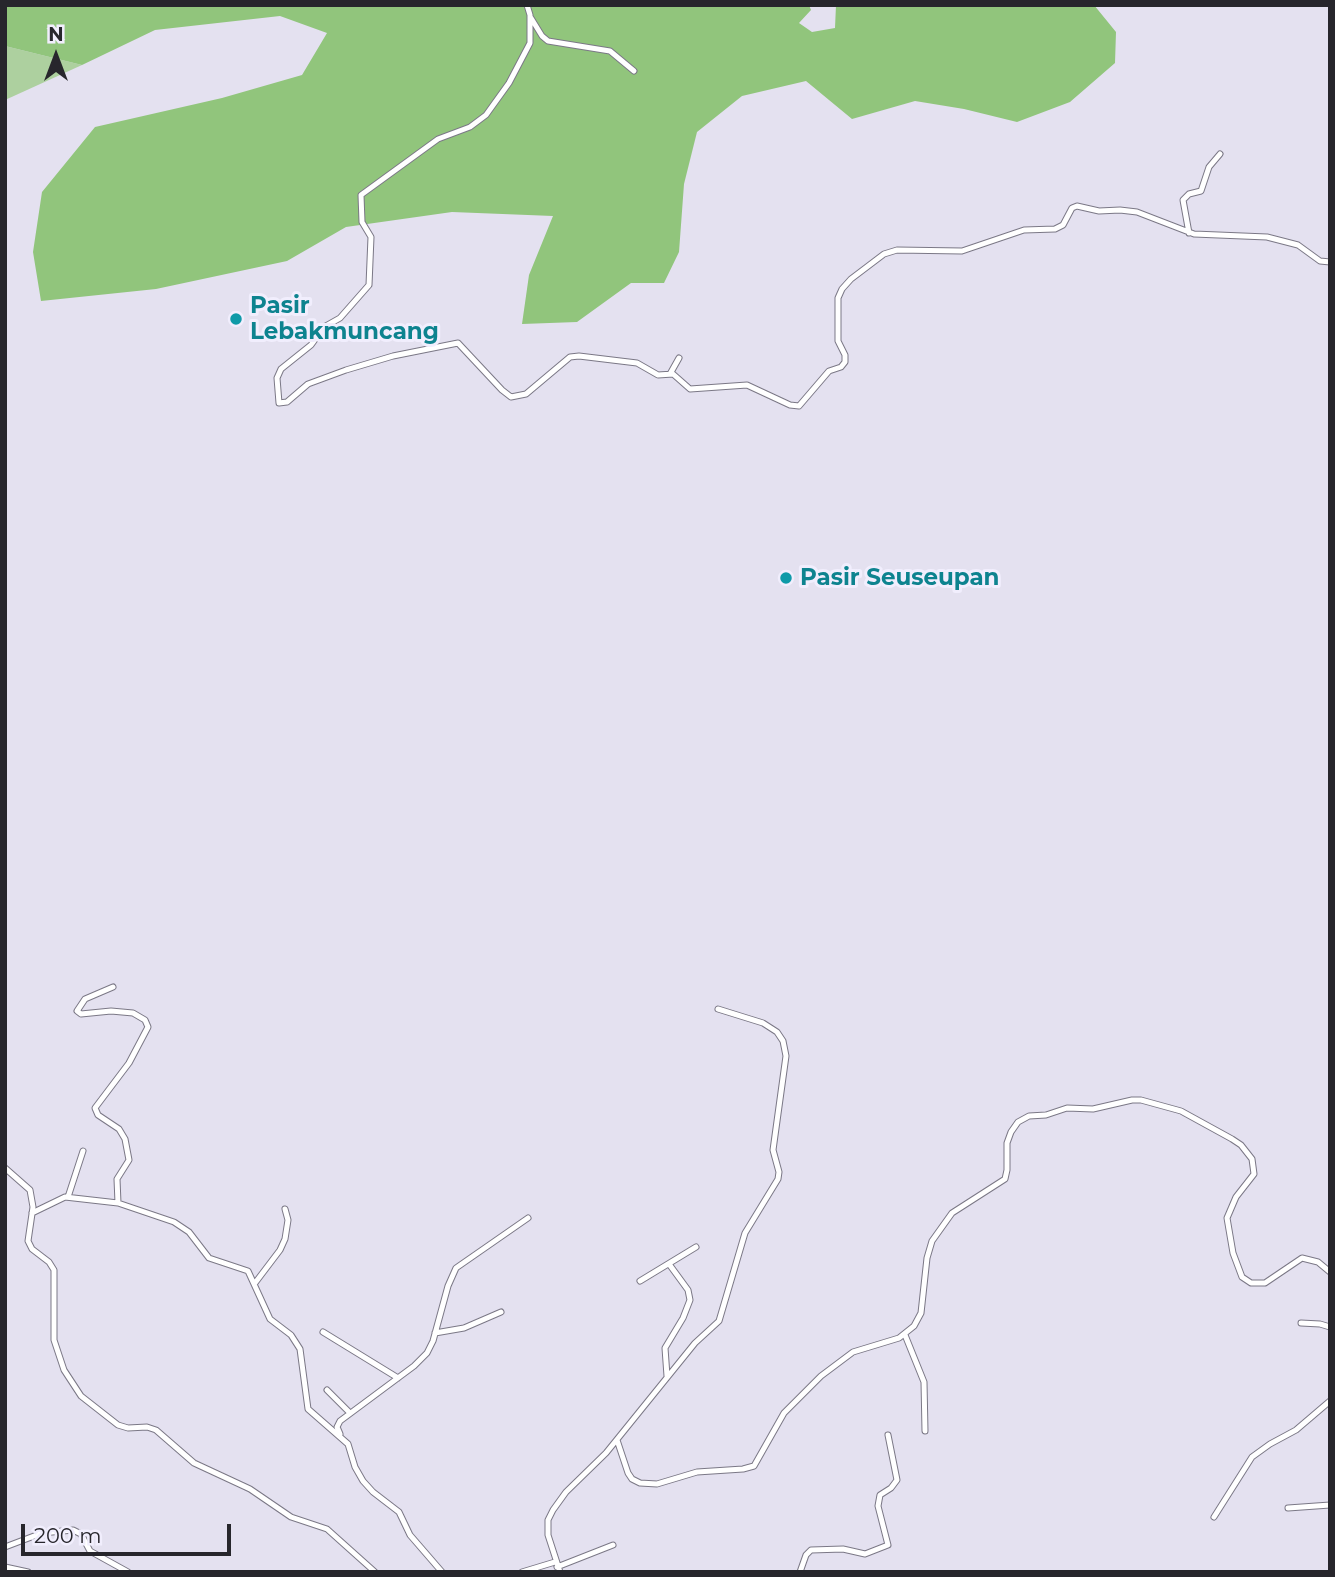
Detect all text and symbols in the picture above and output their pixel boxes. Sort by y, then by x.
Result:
north arrow [21,21,91,91]
text: N [48,23,64,46]
place label: Pasir Lebakmuncang [250,292,439,346]
marker: Pasir Lebakmuncang [228,311,244,327]
place label: Pasir Seuseupan [800,564,999,592]
marker: Pasir Seuseupan [778,570,794,586]
scale bar [24,1510,234,1554]
text: 200 m [34,1523,101,1548]

